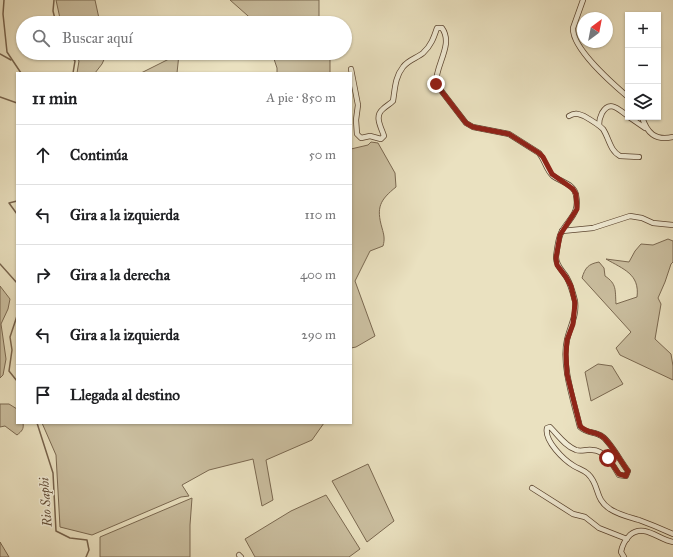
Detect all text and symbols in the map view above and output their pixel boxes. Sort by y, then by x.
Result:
north arrow [577,12,613,48]
map controls [625,12,661,120]
button: + [625,12,661,48]
search box [16,16,352,60]
icon: search [30,27,52,49]
text: Buscar aquí [62,29,133,47]
button: − [625,48,661,84]
route end [427,75,445,93]
button: layers [625,84,661,120]
text: 11 min [32,88,77,109]
text: A pie · 850 m [266,90,336,106]
icon: ahead [32,144,54,166]
text: Continúa [70,146,128,164]
text: 50 m [309,147,336,163]
icon: left [32,204,54,226]
text: Gira a la izquierda [70,206,179,224]
text: 110 m [304,207,336,223]
icon: right [32,264,54,286]
text: Gira a la derecha [70,266,170,284]
text: 400 m [300,267,336,283]
icon: left [32,324,54,346]
text: Gira a la izquierda [70,326,179,344]
text: 290 m [301,327,336,343]
icon: arrive [32,384,54,406]
text: Llegada al destino [70,386,180,404]
route start [599,449,617,467]
water label: Rio Saphi [36,476,56,528]

